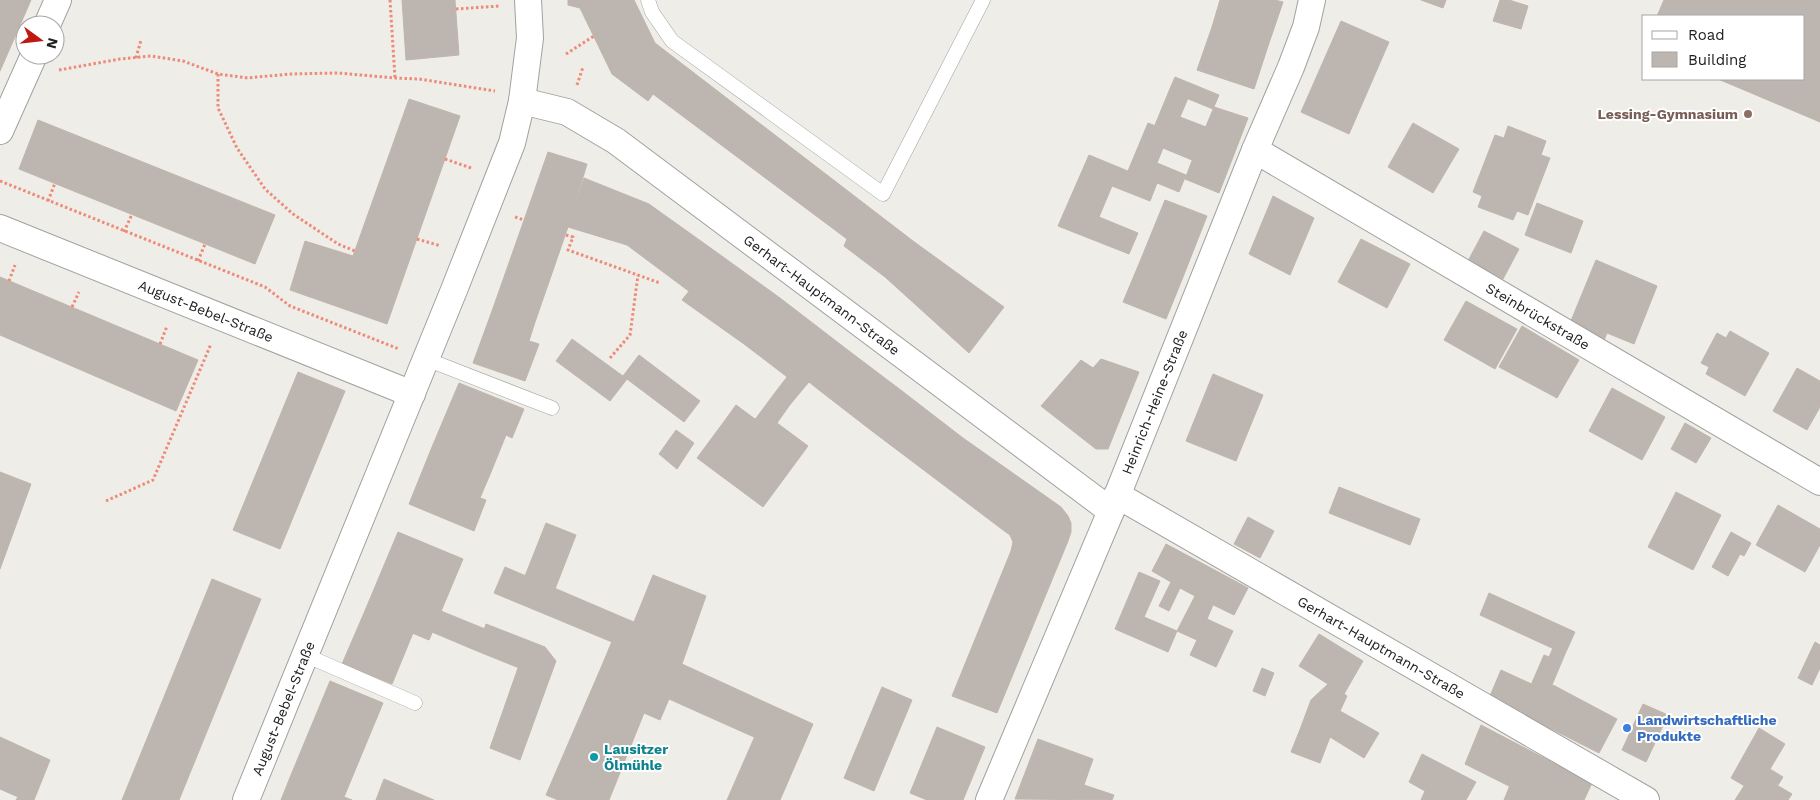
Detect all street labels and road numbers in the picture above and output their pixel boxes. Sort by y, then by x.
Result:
street label: Gerhart-Hauptmann-Straße [741,231,903,358]
street label: August-Bebel-Straße [136,277,276,345]
street label: Steinbrückstraße [1483,279,1593,353]
street label: Heinrich-Heine-Straße [1118,327,1190,477]
street label: Gerhart-Hauptmann-Straße [1295,593,1468,702]
street label: August-Bebel-Straße [249,639,318,778]

